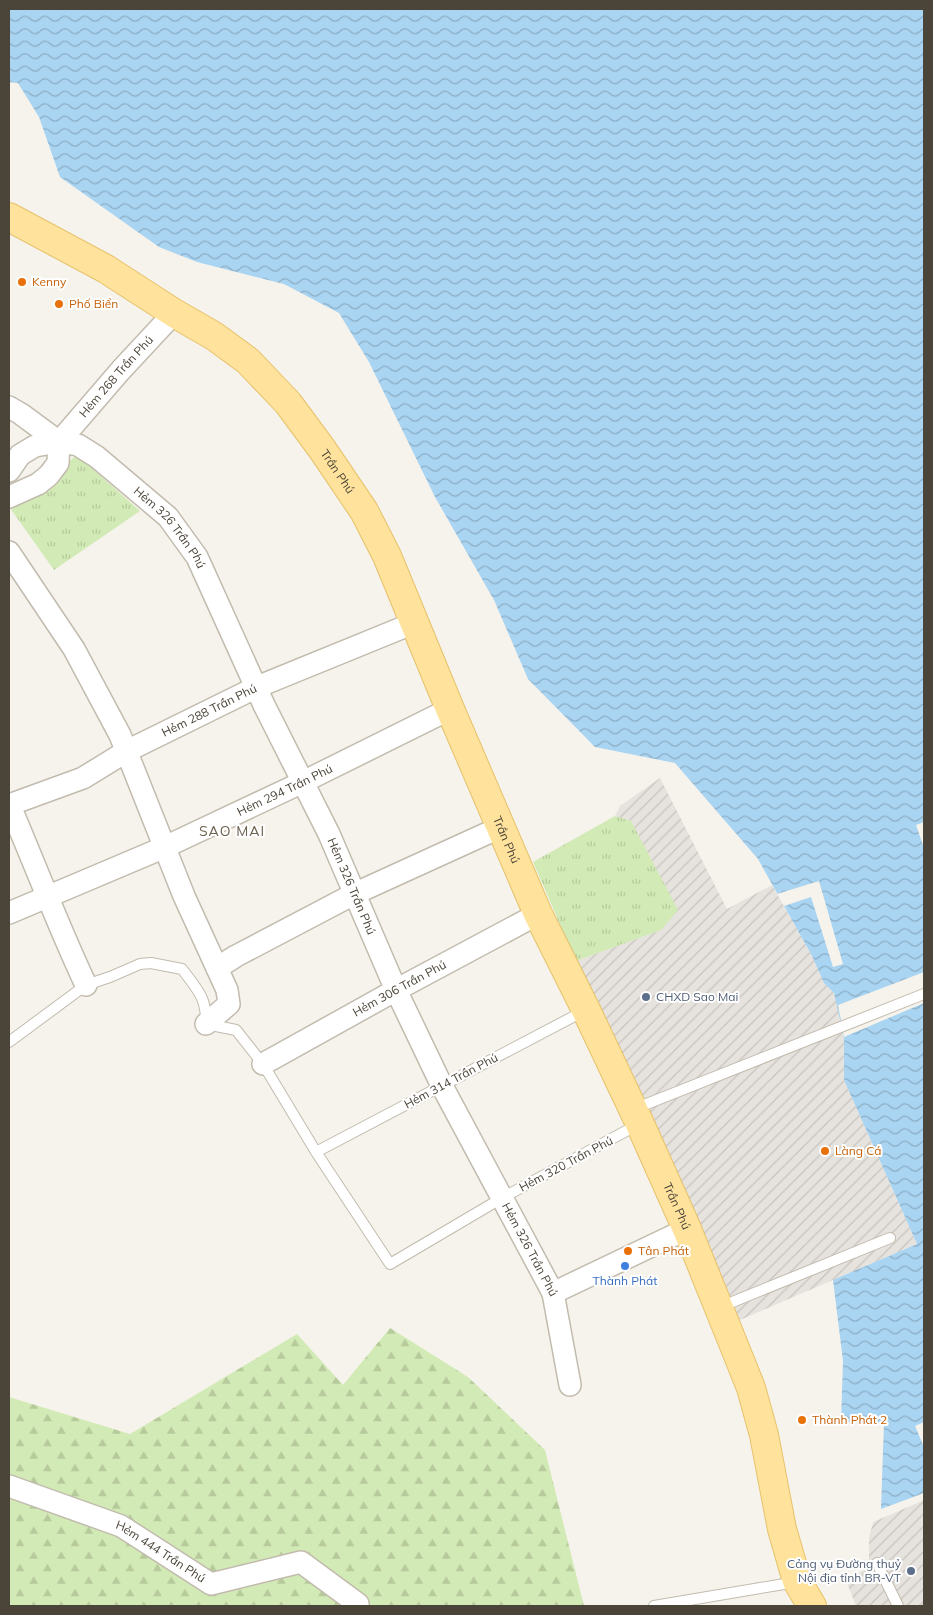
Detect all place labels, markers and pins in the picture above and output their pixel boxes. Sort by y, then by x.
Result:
place label: Kenny [32,274,67,289]
marker: Kenny [16,276,28,288]
place label: Phố Biển [69,296,118,311]
marker: Phố Biển [53,298,65,310]
place label: CHXD Sao Mai [656,989,738,1004]
marker: CHXD Sao Mai [640,991,652,1003]
place label: Làng Cá [835,1143,882,1158]
marker: Làng Cá [819,1145,831,1157]
place label: Tân Phát [638,1243,689,1258]
marker: Tân Phát [622,1245,634,1257]
marker: Thành Phát [619,1260,631,1272]
place label: Thành Phát [593,1273,657,1288]
place label: Thành Phát 2 [812,1412,887,1427]
marker: Thành Phát 2 [796,1414,808,1426]
place label: Cảng vụ Đường thuỷ Nội địa tỉnh BR-VT [787,1556,902,1585]
marker: Cảng vụ Đường thuỷ Nội địa tỉnh BR-VT [905,1565,917,1577]

